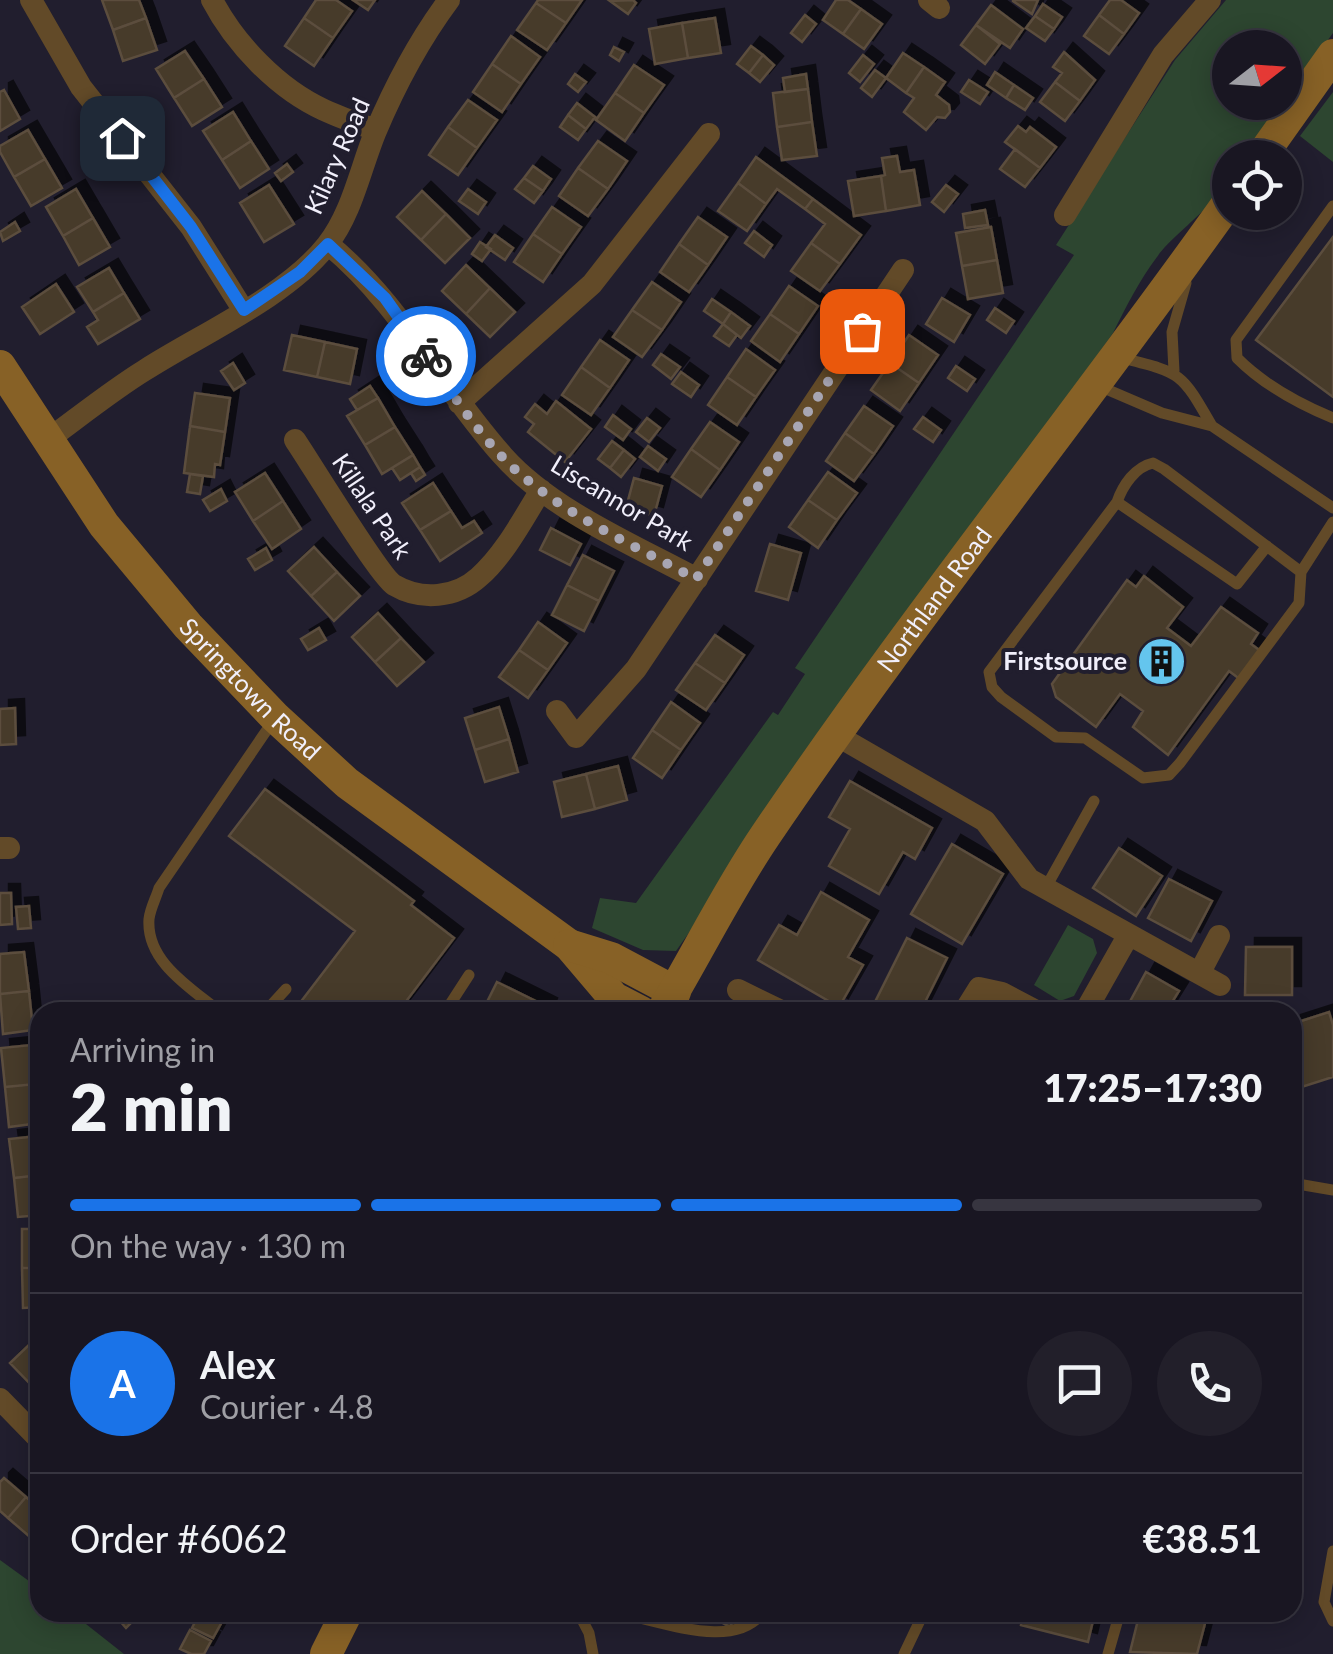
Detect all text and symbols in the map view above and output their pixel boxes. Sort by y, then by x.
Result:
north arrow [1212,30,1302,120]
map controls [1212,30,1302,230]
street label: Kilary Road [297,93,375,218]
pin [80,96,165,181]
icon: home [95,111,150,166]
button: locate [1212,140,1302,230]
pin [820,289,905,374]
icon: bag [835,304,890,359]
courier [376,306,476,406]
icon: bike [399,329,454,384]
street label: Killala Park [327,447,419,564]
street label: Liscannor Park [546,448,699,556]
street label: Northland Road [870,520,997,677]
street label: Springtown Road [174,611,328,766]
building icon: Firstsource [1136,635,1188,687]
place label: Firstsource [1003,645,1127,675]
text: Arriving in [70,1030,215,1069]
text: 17:25–17:30 [1043,1064,1262,1110]
text: 2 min [70,1067,232,1145]
text: On the way · 130 m [70,1226,346,1265]
button: chat [1027,1331,1132,1436]
button: phone [1157,1331,1262,1436]
text: Alex [200,1341,276,1387]
text: A [109,1360,136,1406]
text: Courier · 4.8 [200,1387,374,1426]
text: Order #6062 [70,1515,287,1561]
text: €38.51 [1143,1515,1262,1561]

